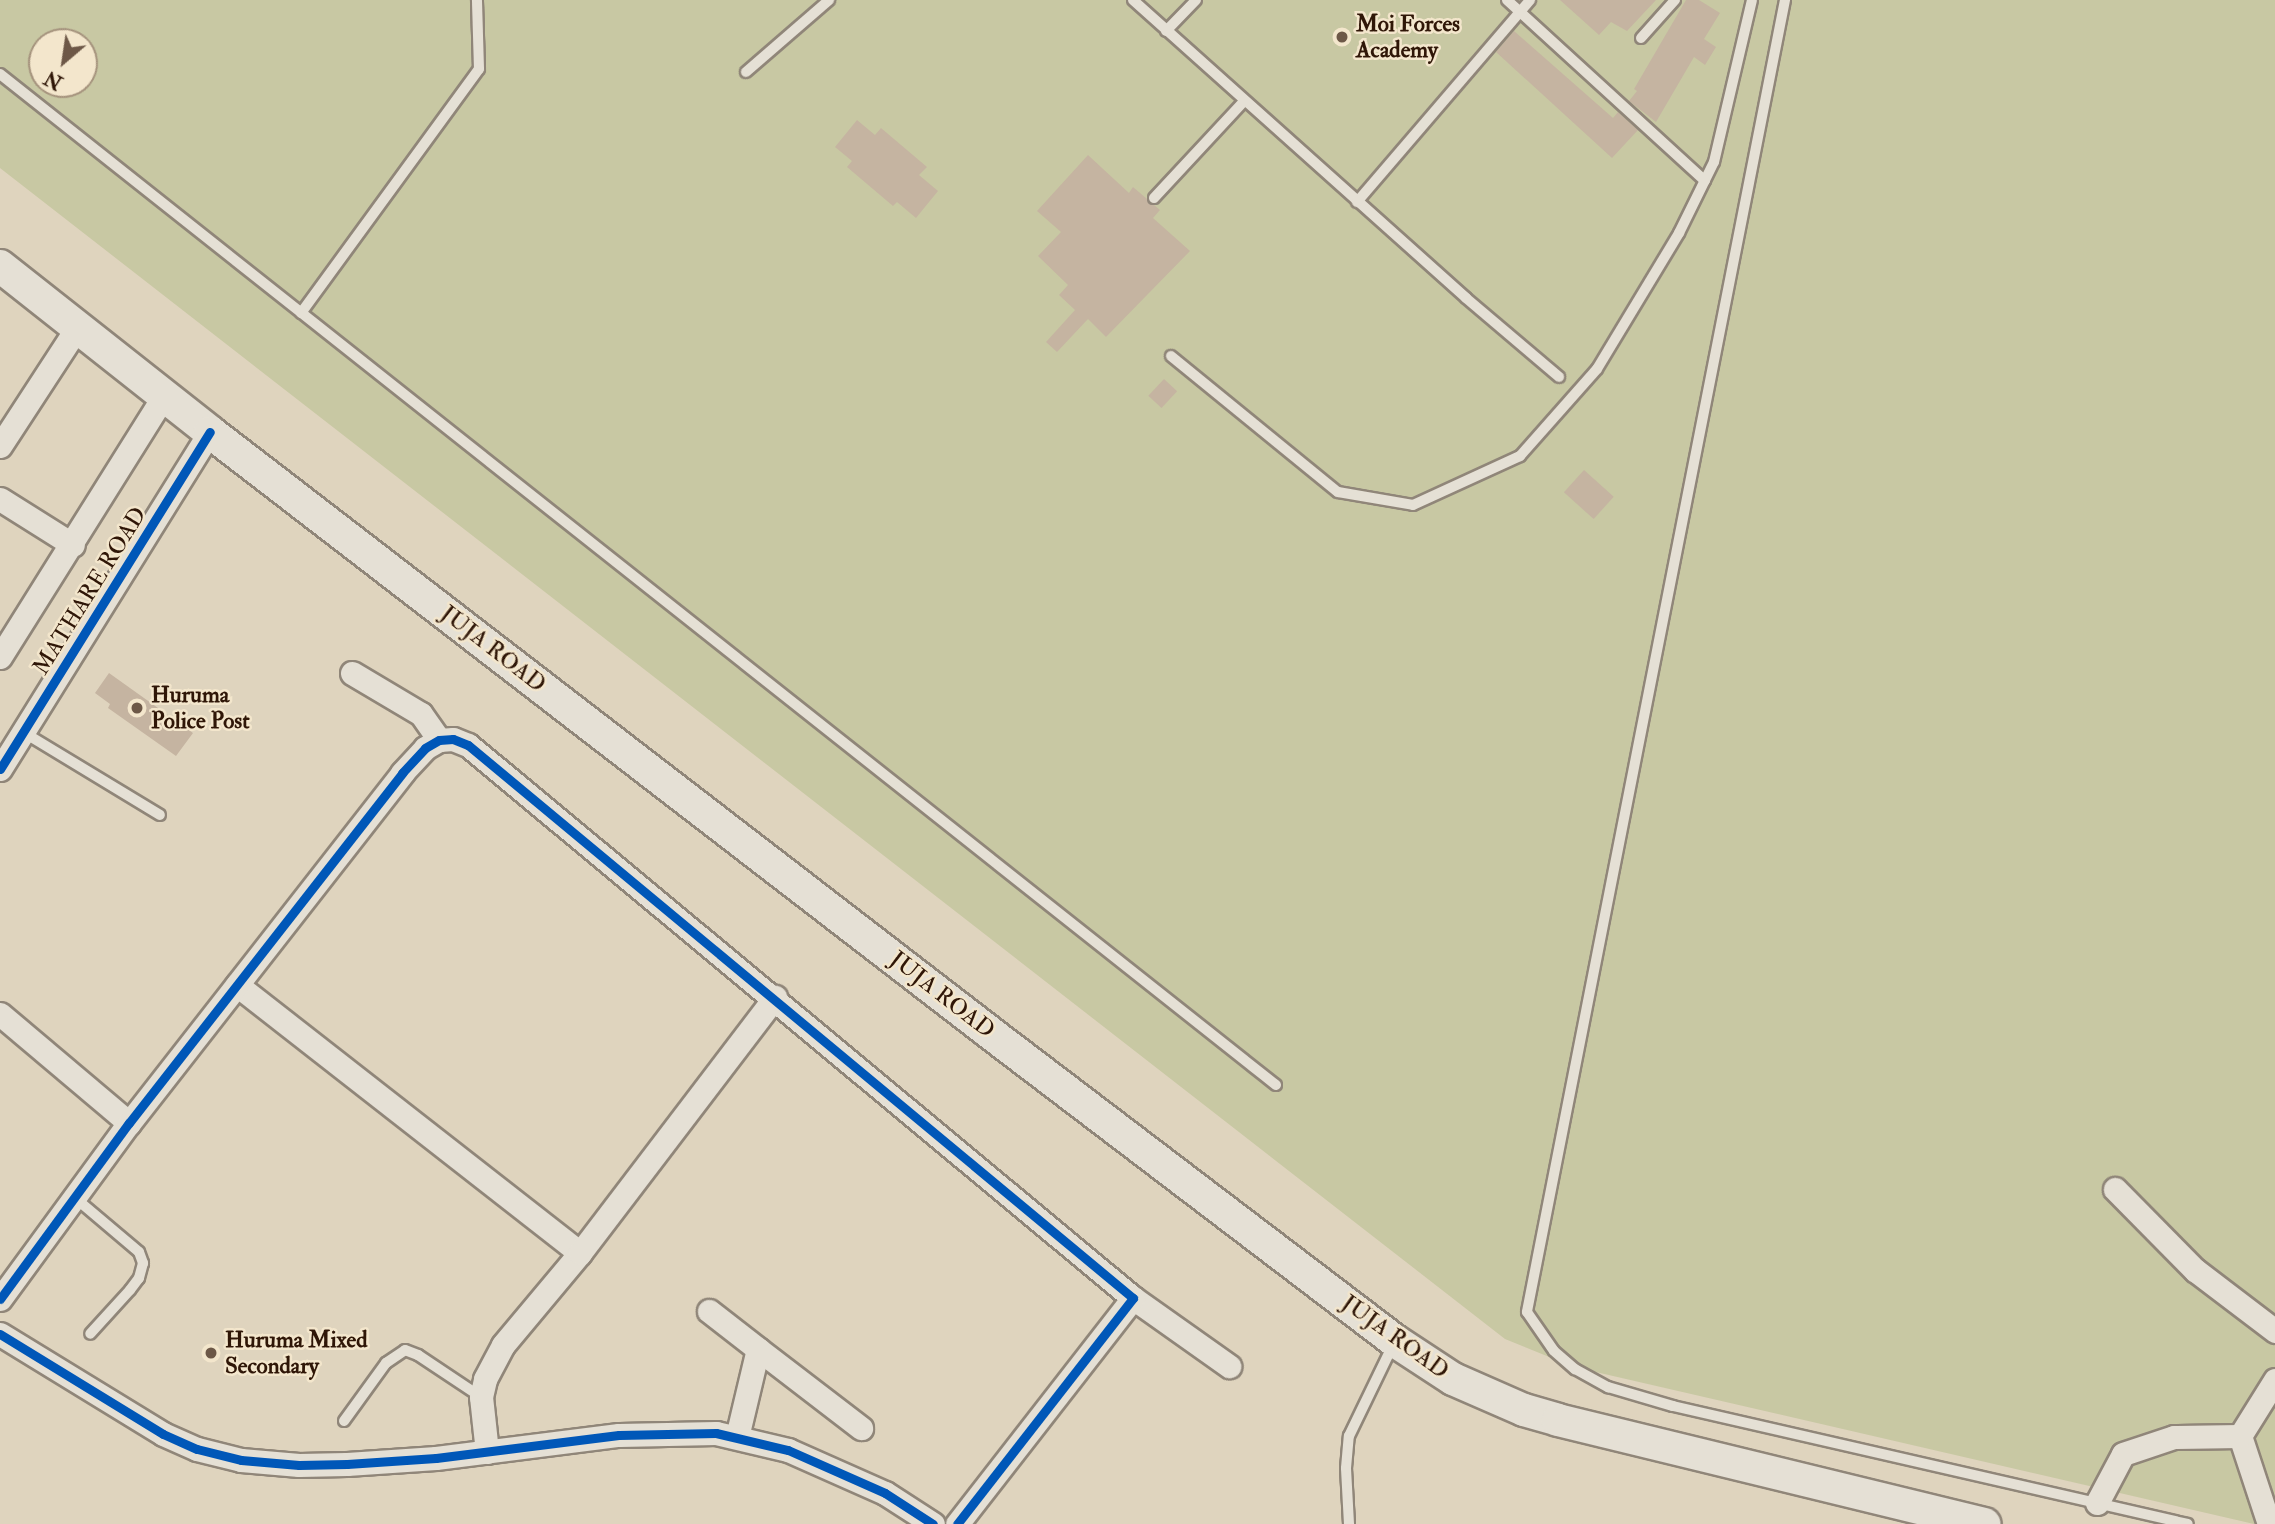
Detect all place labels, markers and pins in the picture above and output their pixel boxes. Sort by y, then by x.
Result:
place label: Moi Forces Academy [1356,10,1460,64]
marker: Moi Forces Academy [1334,29,1350,45]
place label: Huruma Police Post [151,681,250,735]
marker: Huruma Police Post [129,700,145,716]
place label: Huruma Mixed Secondary [225,1326,368,1380]
marker: Huruma Mixed Secondary [203,1345,219,1361]

